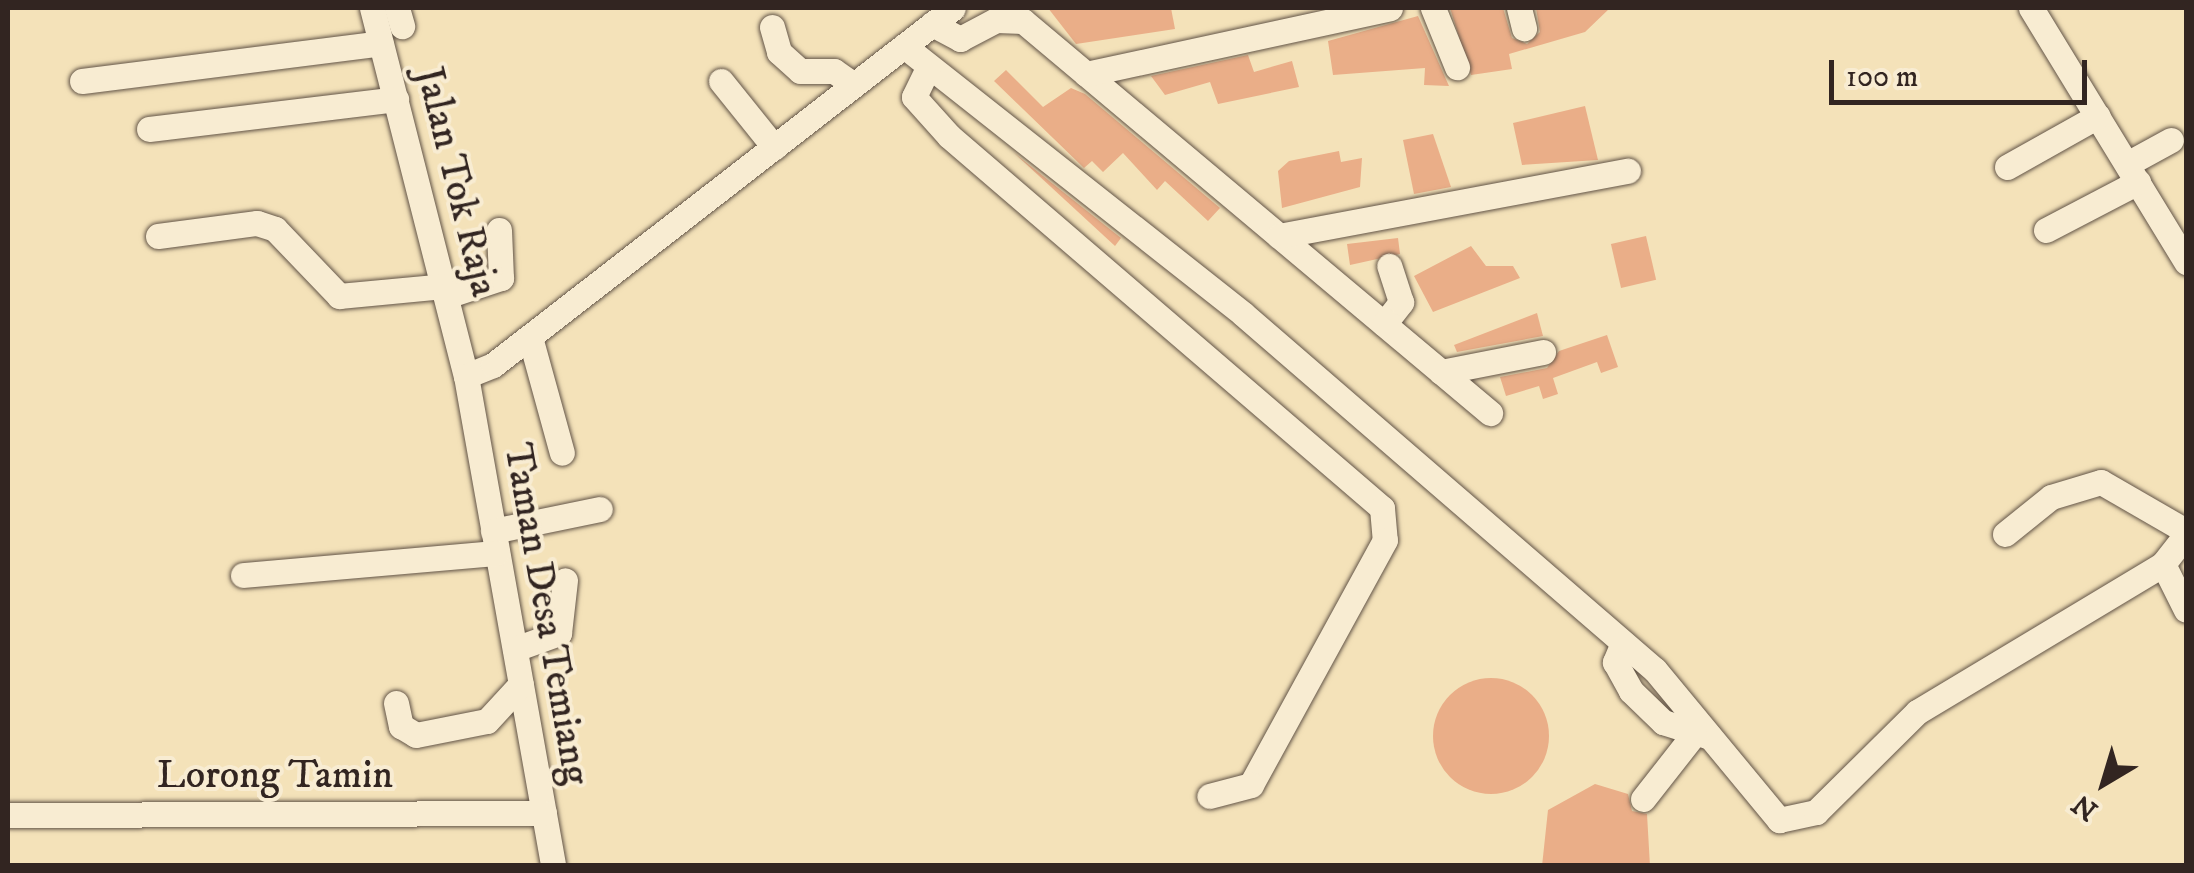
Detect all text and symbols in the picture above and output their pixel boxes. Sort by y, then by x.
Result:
scale bar [1834,40,2092,102]
text: 100 m [1846,59,1918,96]
street label: Jalan Tok Raja [404,62,508,302]
street label: Taman Desa Temiang [492,439,600,789]
north arrow [2054,733,2154,833]
street label: Lorong Tamin [157,752,393,800]
text: N [2065,786,2105,828]

